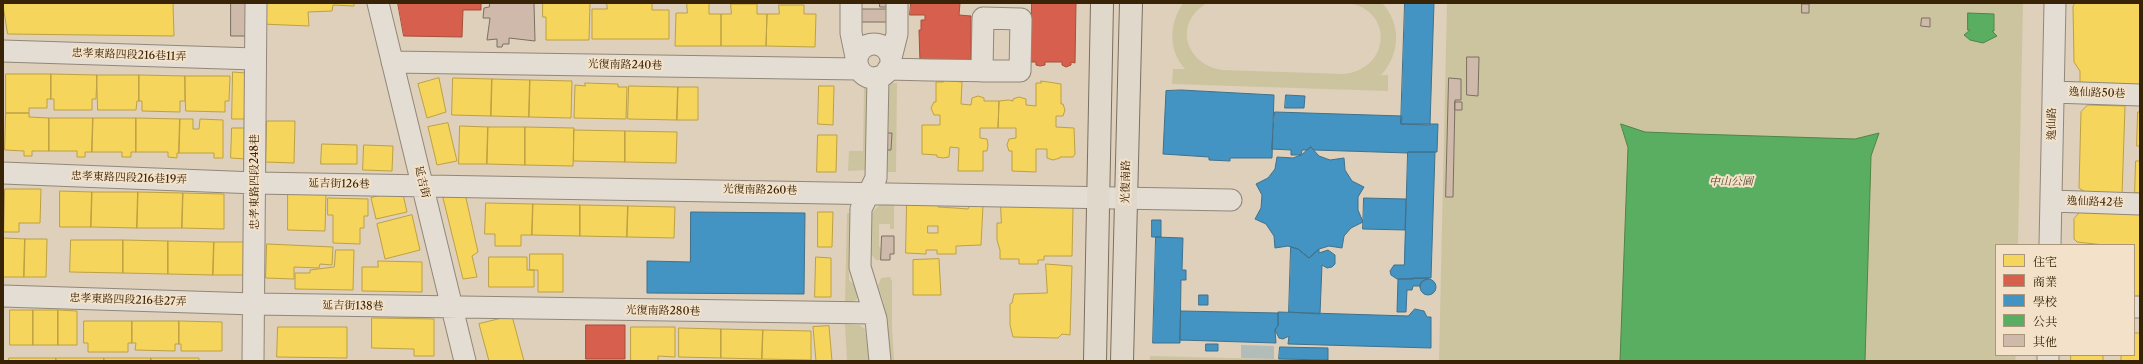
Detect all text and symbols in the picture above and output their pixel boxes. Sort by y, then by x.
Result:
street label: 忠孝東路四段216巷11弄 [71,46,187,64]
street label: 光復南路240巷 [588,58,662,72]
street label: 逸仙路50巷 [2068,85,2126,101]
street label: 逸仙路 [2045,107,2059,141]
street label: 忠孝東路四段248巷 [248,134,262,230]
street label: 光復南路 [1119,160,1133,204]
street label: 延吉街 [412,164,432,200]
street label: 忠孝東路四段216巷19弄 [71,169,187,187]
park label: 中山公園 [1709,175,1753,189]
street label: 延吉街126巷 [308,177,370,191]
street label: 光復南路260巷 [723,183,797,197]
street label: 逸仙路42巷 [2066,194,2124,210]
legend [1995,244,2135,356]
text: 住宅 [2033,254,2057,269]
text: 商業 [2033,274,2057,289]
street label: 忠孝東路四段216巷27弄 [69,291,187,309]
text: 學校 [2033,294,2057,309]
street label: 延吉街138巷 [322,299,384,313]
street label: 光復南路280巷 [625,304,701,318]
text: 公共 [2033,314,2057,329]
text: 其他 [2033,334,2057,349]

